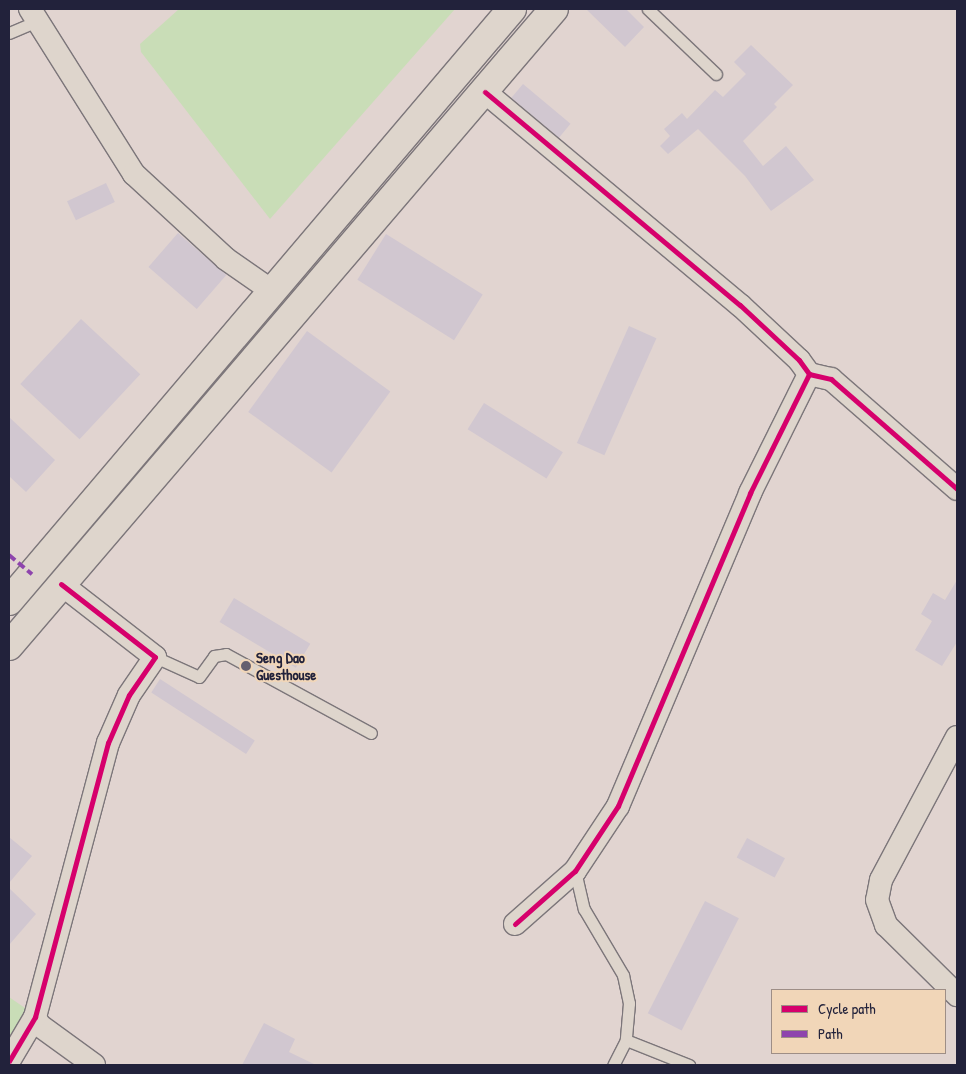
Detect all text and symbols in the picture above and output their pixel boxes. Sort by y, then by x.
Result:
place label: Seng Dao Guesthouse [256,648,316,683]
marker: Seng Dao Guesthouse [240,660,252,672]
legend [771,989,946,1054]
text: Cycle path [818,998,876,1019]
text: Path [818,1023,843,1044]

